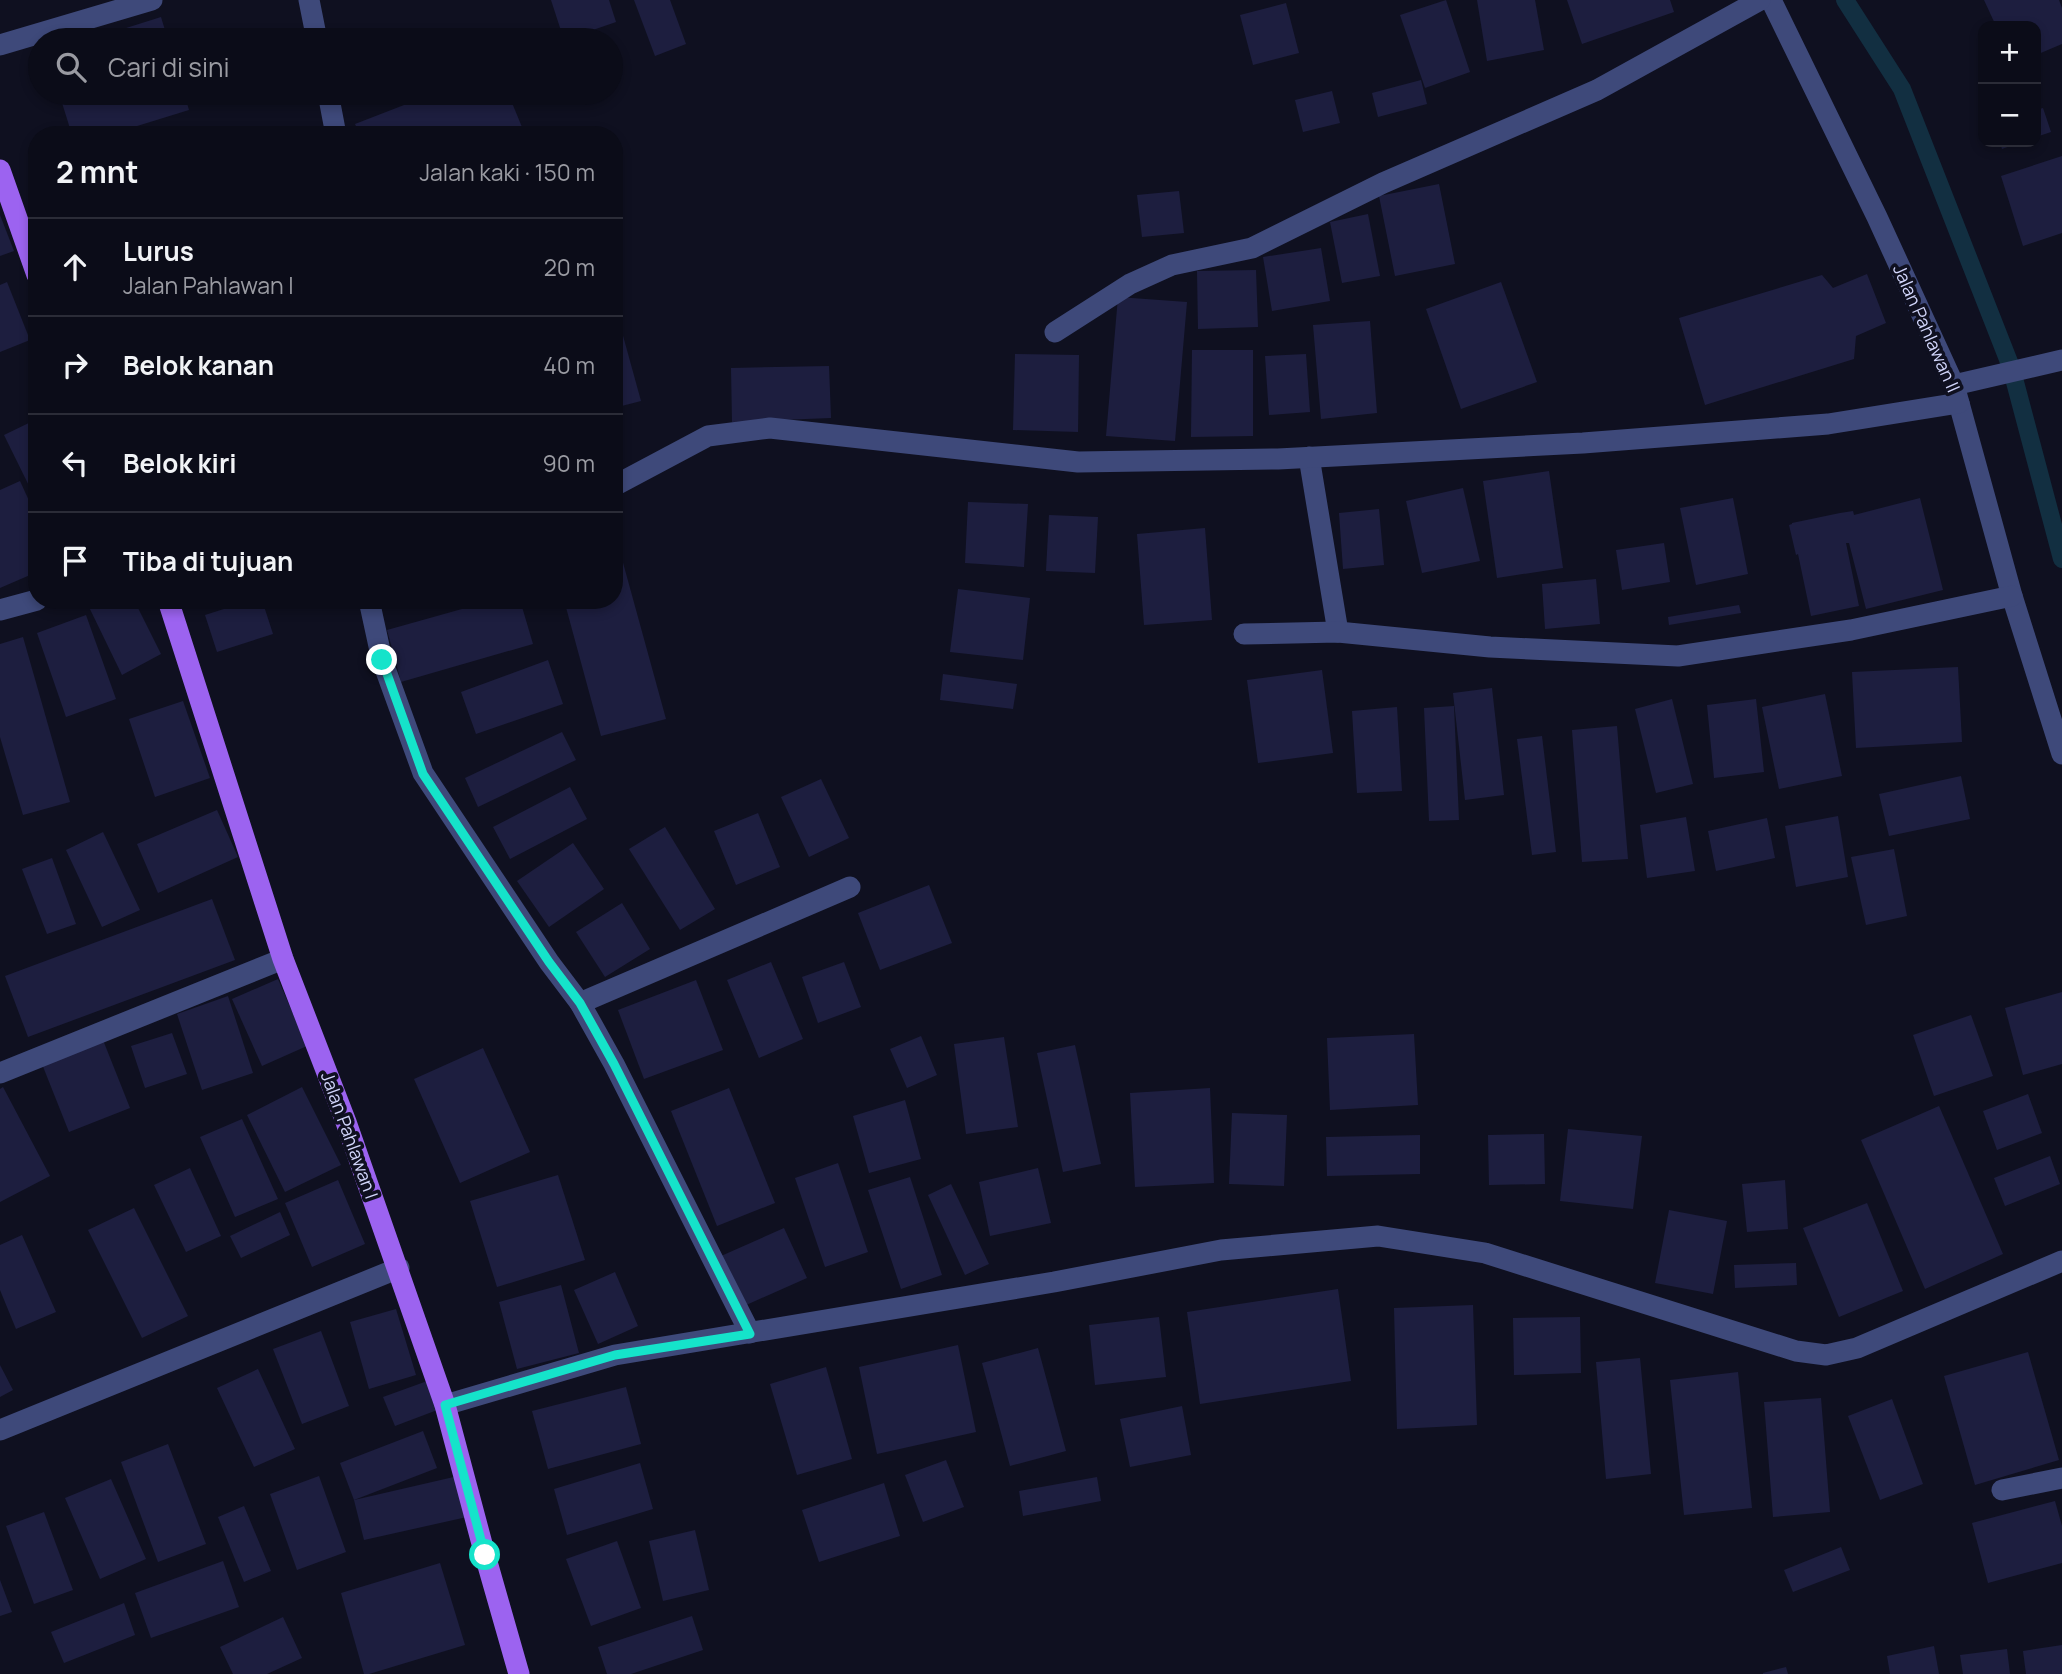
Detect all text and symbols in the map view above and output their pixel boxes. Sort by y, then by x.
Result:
map controls [1978,21,2041,147]
button: + [1978,21,2041,84]
search box [28,28,623,105]
icon: search [52,48,90,86]
text: Cari di sini [108,49,230,85]
button: − [1978,84,2041,147]
text: 2 mnt [56,151,139,192]
text: Jalan kaki · 150 m [419,156,595,188]
text: Lurus [123,233,194,269]
icon: ahead [56,248,94,286]
text: 20 m [544,251,595,283]
street label: Jalan Pahlawan II [1888,260,1966,396]
text: Jalan Pahlawan I [123,269,294,301]
icon: right [56,346,94,384]
text: Belok kanan [123,347,274,383]
text: 40 m [543,349,595,381]
icon: left [56,444,94,482]
text: Belok kiri [123,445,237,481]
text: 90 m [543,447,595,479]
icon: arrive [56,542,94,580]
text: Tiba di tujuan [123,543,293,579]
route end [366,644,397,675]
street label: Jalan Pahlawan I [316,1068,384,1202]
route start [469,1539,500,1570]

